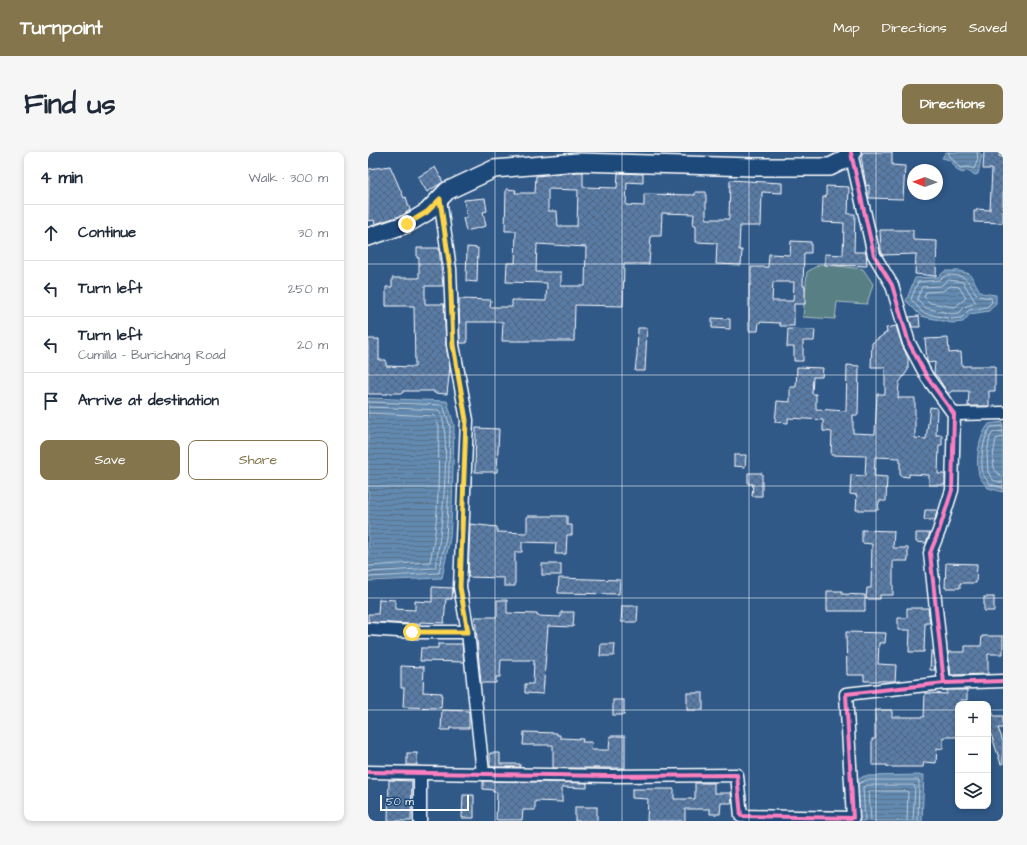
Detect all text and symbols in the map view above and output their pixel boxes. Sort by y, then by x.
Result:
text: Turnpoint [20,15,103,42]
text: Map [833,18,860,38]
text: Directions [882,18,947,38]
text: Saved [969,18,1007,38]
button: Directions [902,84,1003,124]
text: Find us [24,85,115,124]
north arrow [907,164,943,200]
text: 4 min [40,166,83,190]
text: Walk · 300 m [249,169,328,187]
route end [398,215,416,233]
icon: ahead [40,222,62,244]
text: Continue [78,222,136,243]
text: 30 m [298,224,328,242]
icon: left [40,278,62,300]
text: Turn left [78,278,142,299]
text: 250 m [288,280,328,298]
text: Turn left [78,325,142,346]
icon: left [40,334,62,356]
text: 20 m [297,336,328,354]
text: Cumilla - Burichang Road [78,346,226,364]
icon: arrive [40,390,62,412]
text: Arrive at destination [78,390,219,411]
button: Save [40,440,180,480]
button: Share [188,440,328,480]
route start [403,623,421,641]
map controls [955,701,991,809]
button: + [955,701,991,737]
button: − [955,737,991,773]
button: layers [955,773,991,809]
scale bar [380,793,469,812]
text: 50 m [386,794,414,809]

